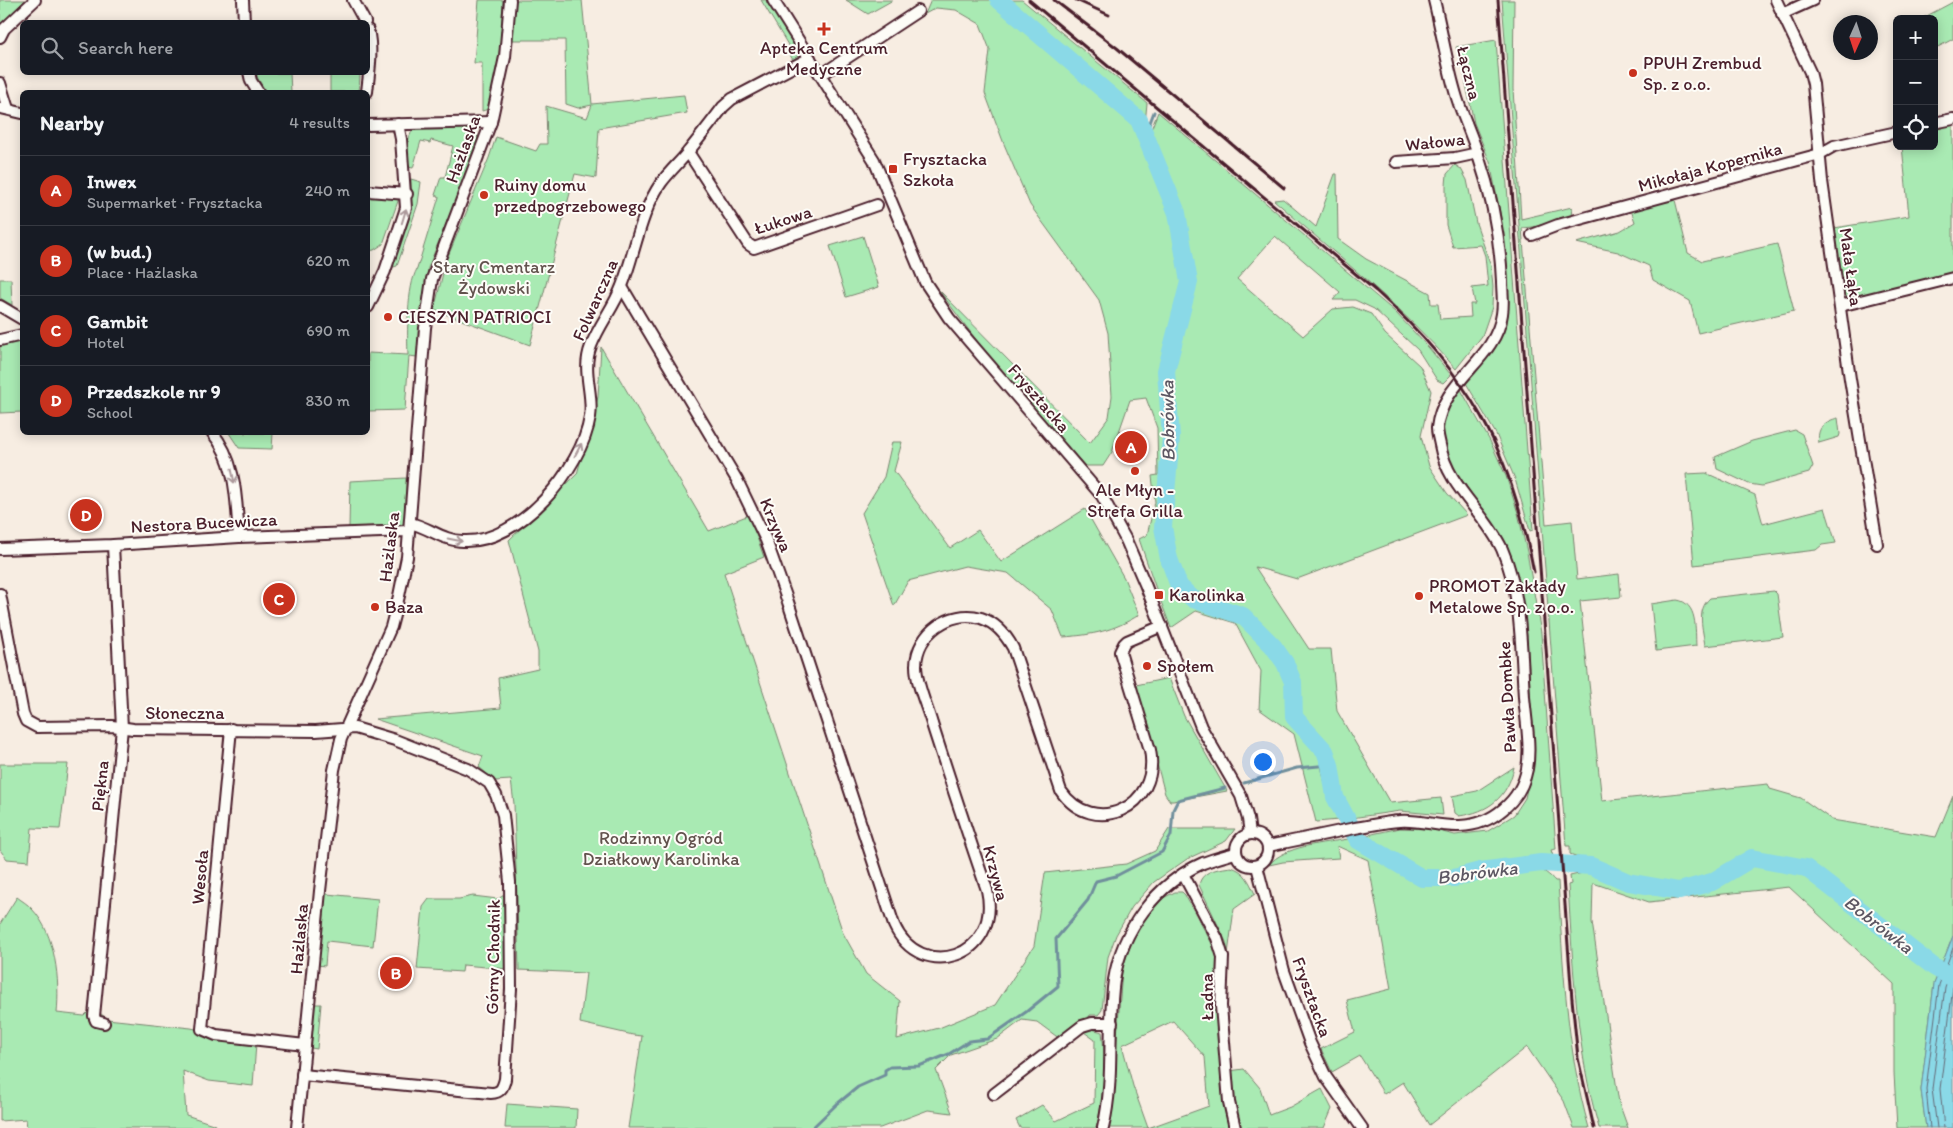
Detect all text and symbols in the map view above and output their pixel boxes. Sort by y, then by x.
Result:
north arrow [1833,15,1878,60]
map controls [1893,15,1938,150]
button: + [1893,15,1938,60]
search box [20,20,370,75]
marker: Apteka Centrum Medyczne [818,23,830,35]
icon: search [38,34,66,62]
text: Search here [78,36,173,59]
place label: Apteka Centrum Medyczne [760,37,888,80]
street label: Łączna [1452,44,1486,103]
place label: PPUH Zrembud Sp. z o.o. [1643,52,1762,95]
button: − [1893,60,1938,105]
marker: PPUH Zrembud Sp. z o.o. [1627,67,1639,79]
button: locate [1893,105,1938,150]
text: Nearby [40,110,104,135]
street label: Hażlaska [441,111,486,186]
text: 4 results [289,113,350,132]
street label: Wałowa [1404,128,1467,156]
street label: Mikołaja Kopernika [1636,137,1784,197]
place label: Frysztacka Szkoła [903,148,987,191]
marker: Frysztacka Szkoła [887,163,899,175]
text: Inwex [87,170,136,193]
place label: Ruiny domu przedpogrzebowego [494,174,646,217]
text: A [51,181,61,200]
text: 240 m [305,181,350,200]
marker: Ruiny domu przedpogrzebowego [478,189,490,201]
text: Supermarket · Frysztacka [87,193,262,212]
street label: Łukowa [751,200,815,240]
one-way arrow [399,208,409,224]
street label: Mała Łąka [1835,226,1867,308]
text: (w bud.) [87,240,152,263]
text: B [51,251,61,270]
text: 620 m [306,251,350,270]
street label: Folwarczna [567,255,623,344]
park label: Stary Cmentarz Żydowski [433,256,555,299]
text: Place · Hażlaska [87,263,198,282]
place label: CIESZYN PATRIOCI [398,306,551,328]
text: Gambit [87,310,148,333]
marker: CIESZYN PATRIOCI [382,311,394,323]
text: C [51,321,61,340]
text: 690 m [306,321,350,340]
text: Hotel [87,333,124,352]
street label: Frysztacka [1003,359,1075,437]
text: Przedszkole nr 9 [87,380,221,403]
water label: Bobrówka [1155,380,1180,462]
text: D [51,391,61,410]
text: 830 m [306,391,350,410]
text: School [87,403,133,422]
pin: A [1115,428,1147,466]
one-way arrow [573,443,583,458]
marker: Ale Młyn - Strefa Grilla [1129,465,1141,477]
one-way arrow [229,467,238,483]
place label: Ale Młyn - Strefa Grilla [1087,479,1183,522]
street label: Krzywa [755,495,797,556]
pin: D [70,496,102,534]
street label: Nestora Bucewicza [130,508,278,538]
street label: Hażlaska [374,510,404,583]
one-way arrow [447,536,463,545]
place label: PROMOT Zakłady Metalowe Sp. z o.o. [1429,575,1574,618]
pin: C [263,580,295,618]
place label: Karolinka [1169,584,1245,606]
marker: Karolinka [1153,589,1165,601]
marker: PROMOT Zakłady Metalowe Sp. z o.o. [1413,590,1425,602]
place label: Baza [385,596,423,618]
marker: Baza [369,601,381,613]
street label: Pawła Dombke [1493,641,1521,753]
place label: Społem [1157,655,1215,677]
marker: Społem [1141,660,1153,672]
street label: Słoneczna [145,702,225,724]
your location [1250,749,1276,775]
street label: Piękna [86,759,114,813]
park label: Rodzinny Ogród Działkowy Karolinka [582,827,740,870]
street label: Krzywa [978,843,1014,904]
street label: Wesoła [187,848,213,905]
water label: Bobrówka [1436,856,1519,889]
water label: Bobrówka [1840,890,1918,959]
street label: Górny Chodnik [481,899,505,1015]
street label: Hażlaska [285,902,313,975]
pin: B [380,954,412,992]
street label: Frysztacka [1287,954,1337,1040]
street label: Ładna [1196,973,1218,1021]

